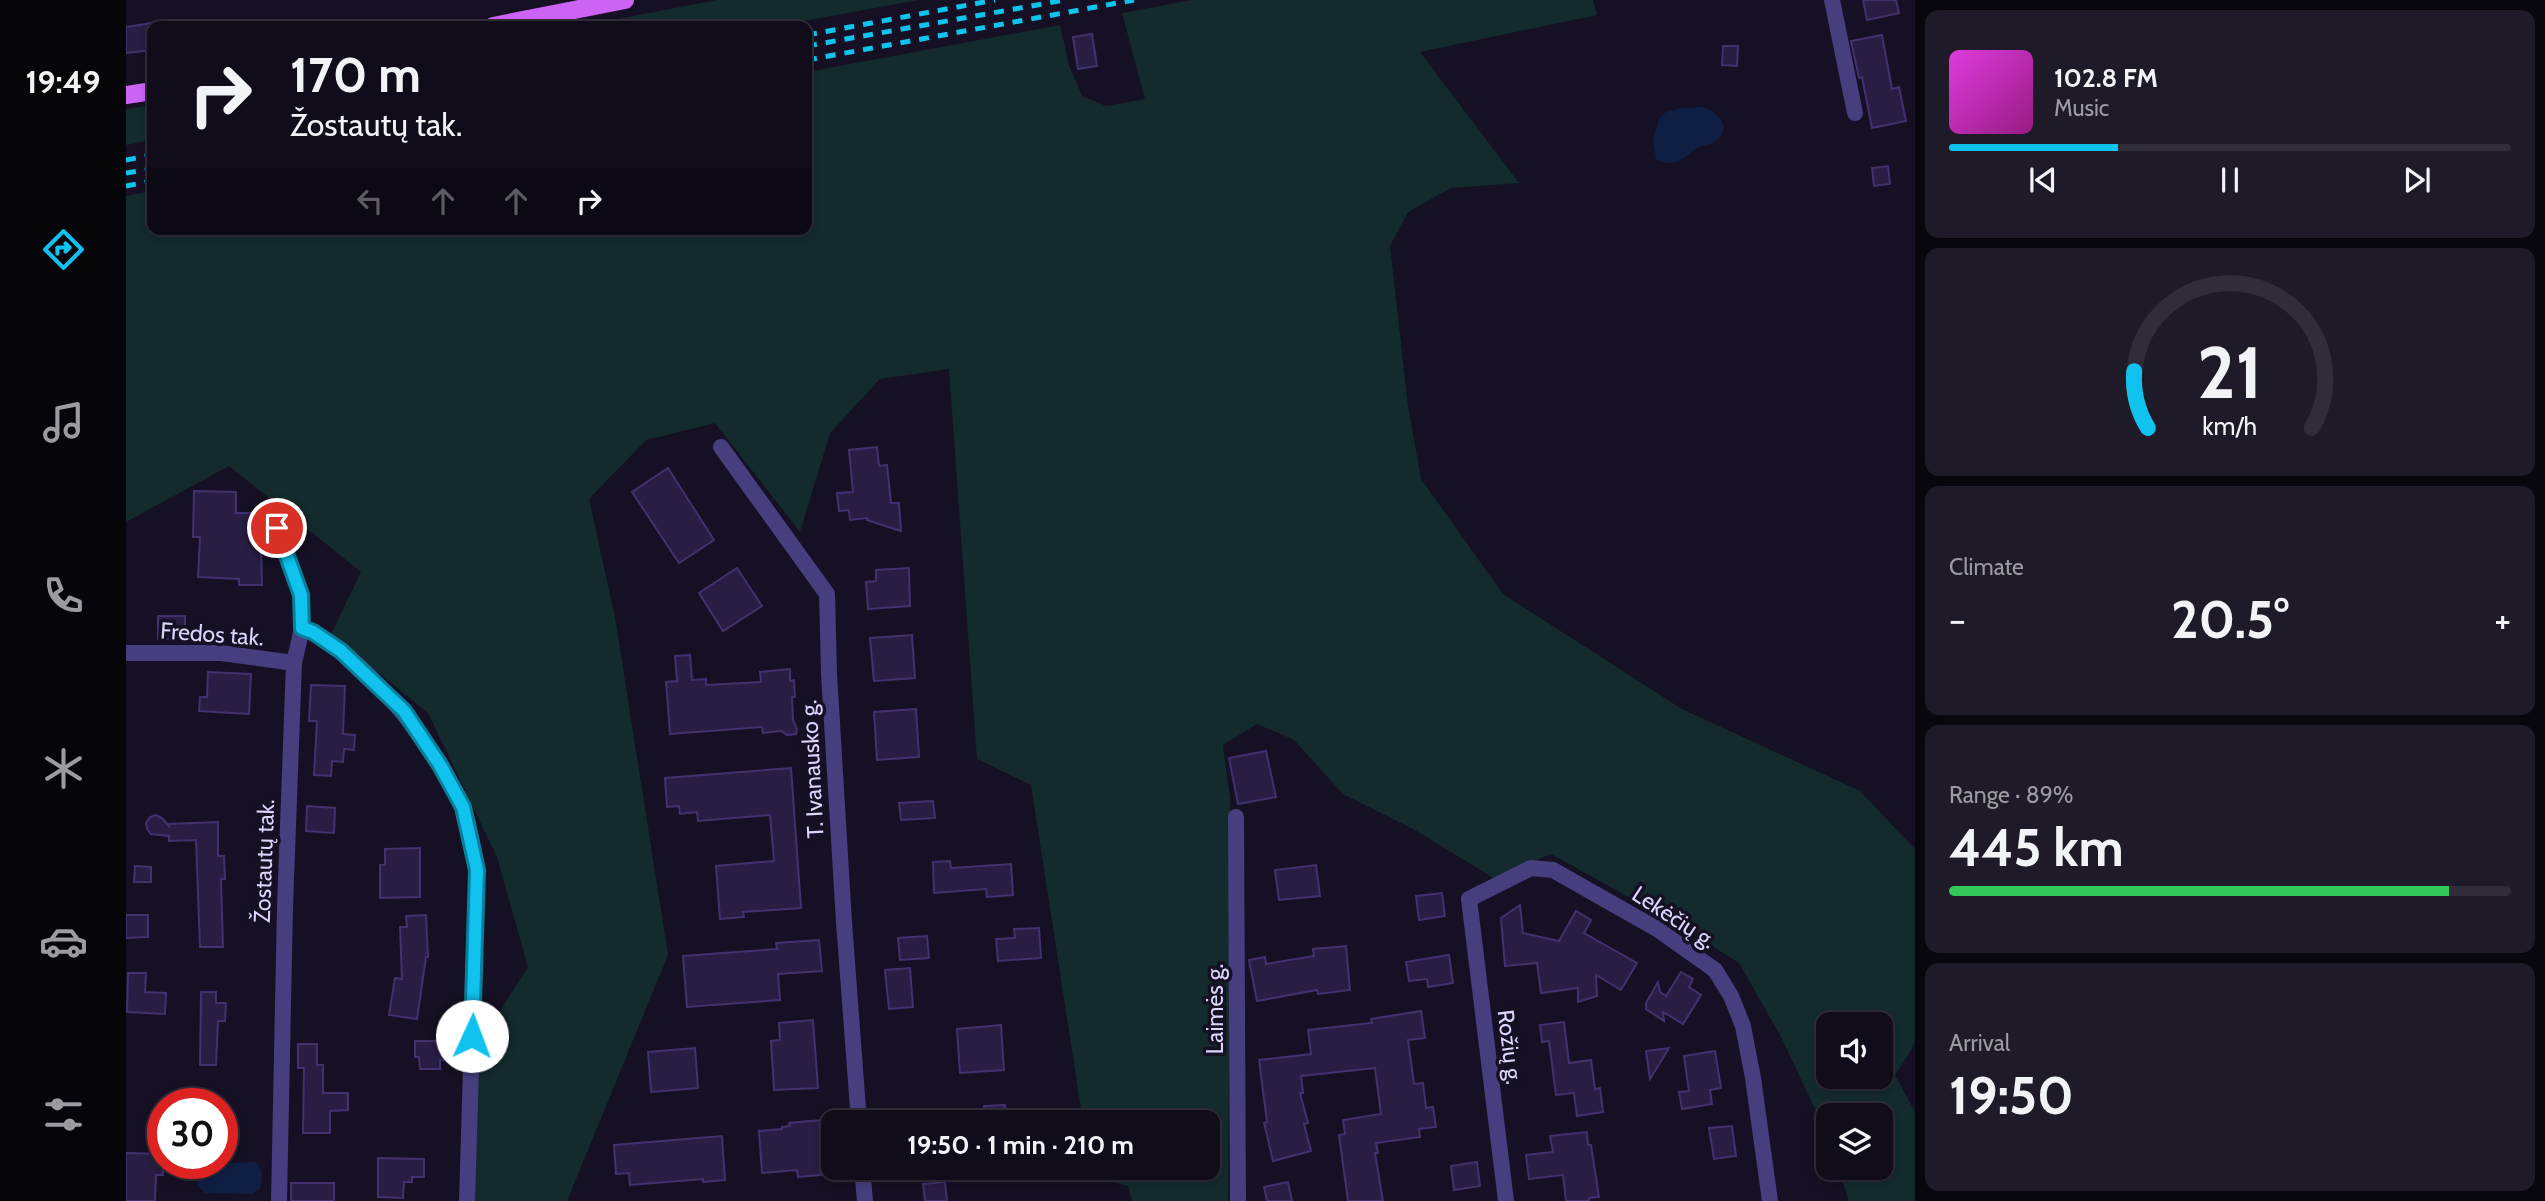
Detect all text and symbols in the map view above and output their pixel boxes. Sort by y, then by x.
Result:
text: 170 m [290,45,421,104]
icon: right [175,49,266,140]
text: 19:49 [26,62,100,101]
text: 102.8 FM [2054,62,2158,94]
text: Music [2054,94,2109,122]
text: Žostautų tak. [290,105,462,144]
icon: previous [2024,161,2062,199]
icon: pause [2211,161,2249,199]
icon: next [2398,161,2436,199]
icon: left [351,182,389,220]
icon: ahead [424,182,462,220]
icon: ahead [497,182,535,220]
icon: right [570,182,608,220]
icon: directions [39,225,88,274]
text: 21 [2197,329,2263,417]
icon: music [39,398,88,447]
text: km/h [2203,411,2257,441]
pin [247,498,307,558]
icon: arrive [258,509,296,547]
text: Climate [1949,553,2024,581]
icon: phone [39,571,88,620]
text: 20.5° [2171,588,2289,651]
text: − [1949,596,1966,643]
text: + [2494,596,2511,643]
street label: Fredos tak. [159,616,265,652]
street label: T. Ivanausko g. [794,699,830,839]
icon: climate [39,744,88,793]
text: Range · 89% [1949,781,2073,809]
street label: Žostautų tak. [247,799,280,923]
text: 445 km [1949,816,2124,879]
street label: Lekėčių g. [1627,880,1721,954]
icon: car [39,917,88,966]
street label: Laimės g. [1201,964,1229,1054]
position arrow [435,999,509,1073]
street label: Rožių g. [1492,1008,1528,1086]
map controls [1816,1012,1893,1180]
button: sound [1816,1012,1893,1089]
text: Arrival [1949,1029,2010,1057]
text: 19:50 [1949,1064,2074,1127]
speed limit sign: 30 [147,1088,238,1179]
icon: filters [39,1090,88,1139]
button: layers [1816,1103,1893,1180]
text: 19:50 · 1 min · 210 m [907,1129,1134,1161]

